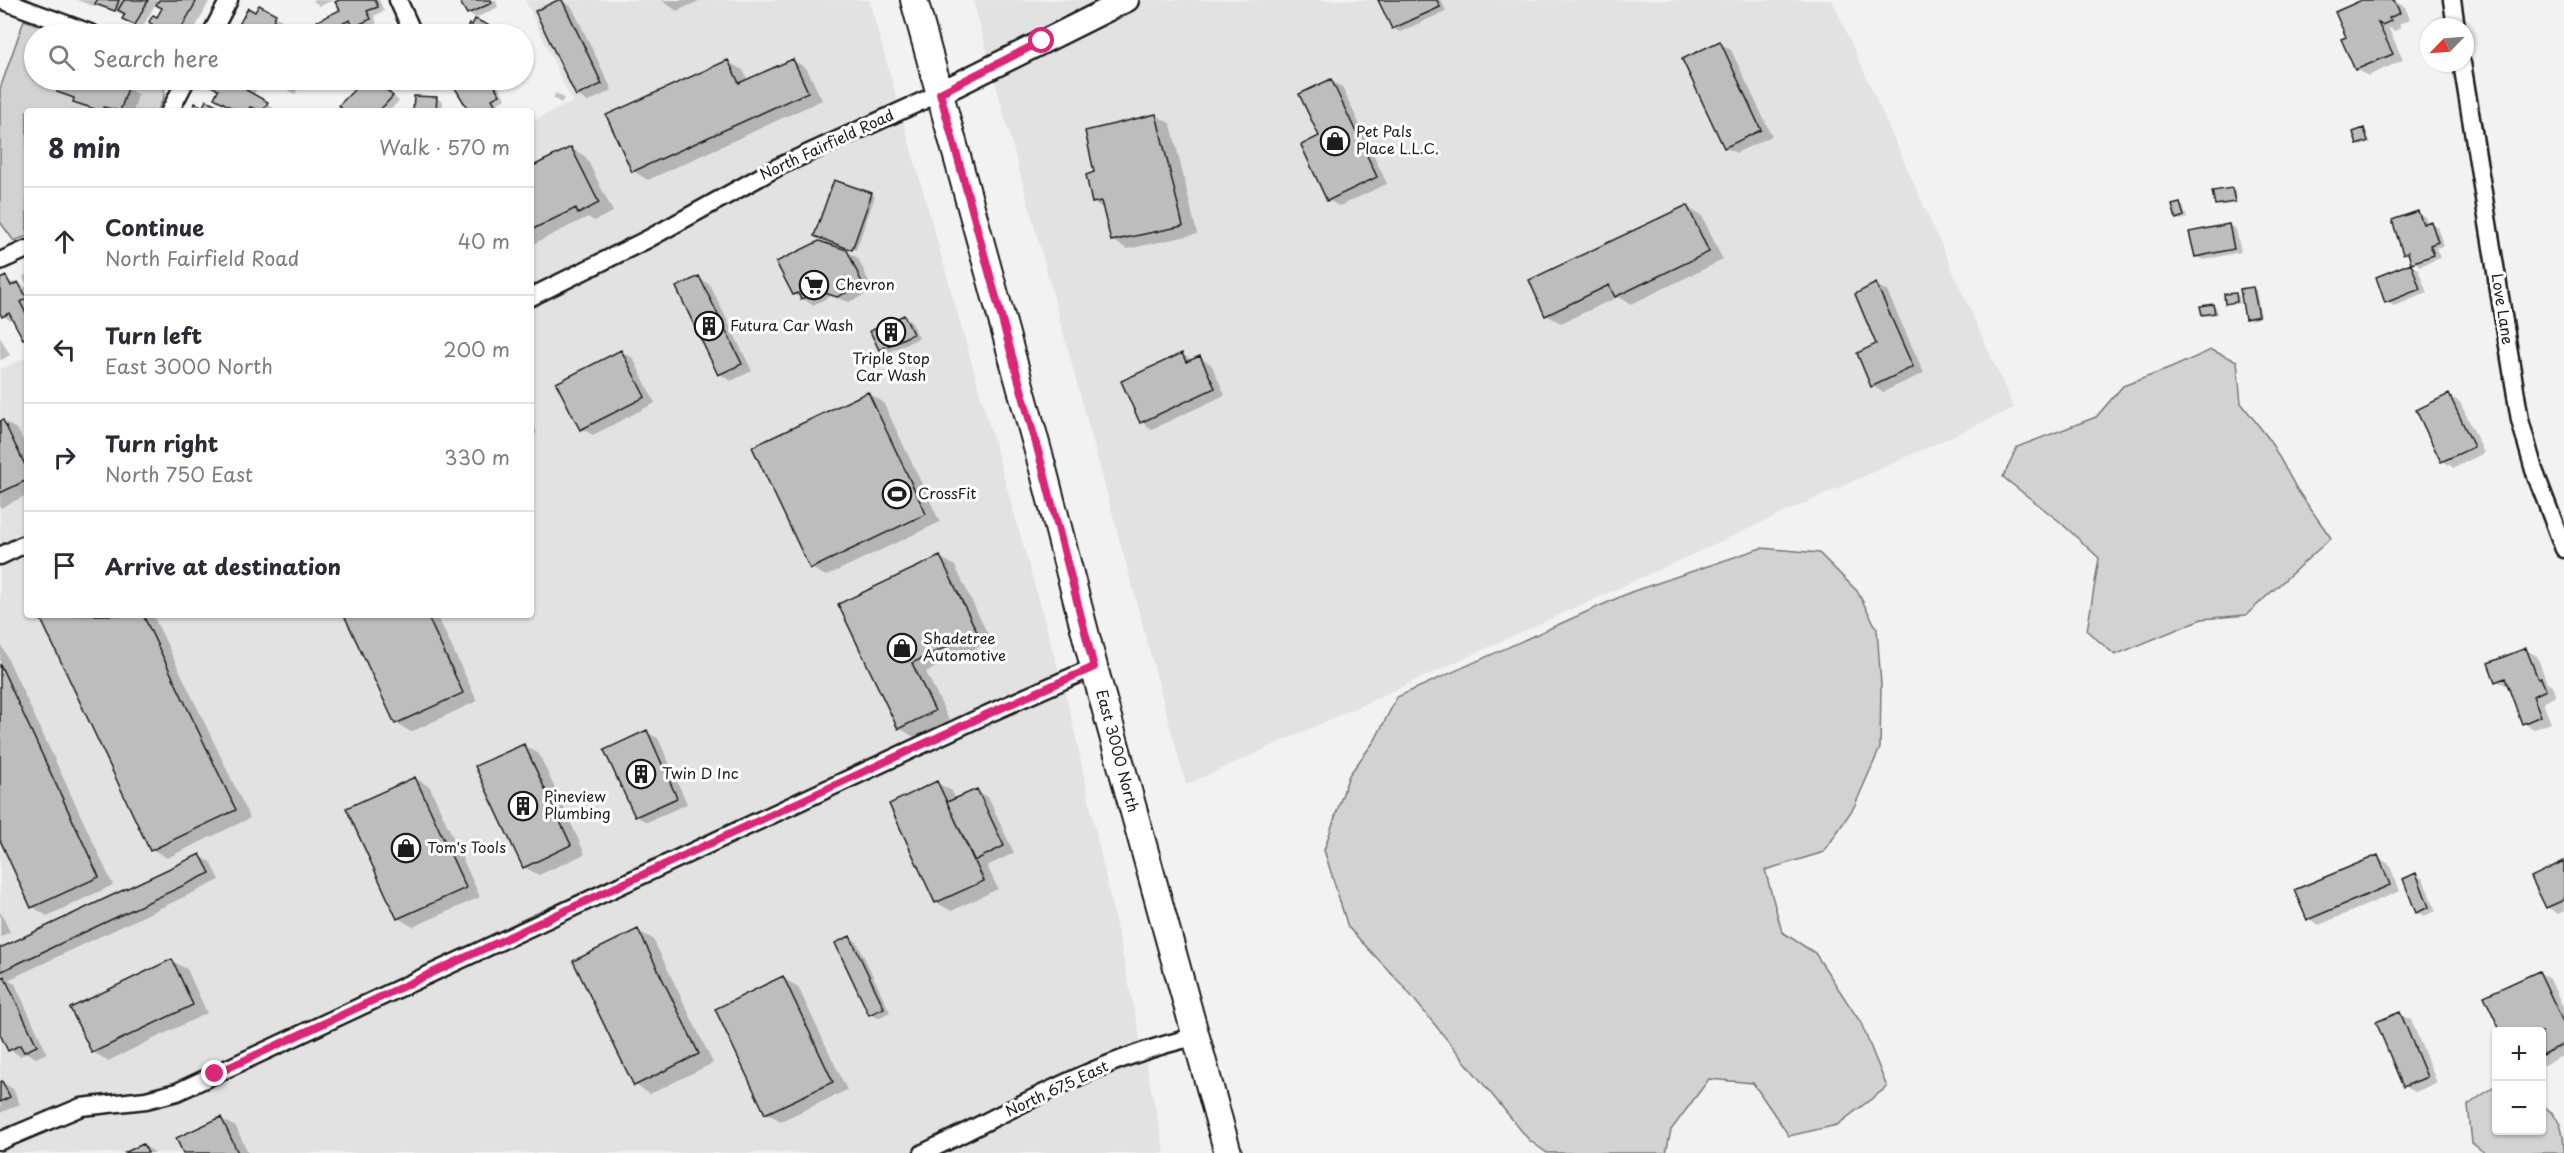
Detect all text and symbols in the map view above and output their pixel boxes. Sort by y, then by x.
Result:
north arrow [2420,18,2474,72]
search box [24,24,534,90]
route start [1028,27,1054,53]
icon: search [45,41,78,74]
text: Search here [93,41,219,74]
street label: North Fairfield Road [755,102,897,185]
place label: Pet Pals Place L.L.C. [1356,119,1439,159]
shop icon: Pet Pals Place L.L.C. [1319,125,1351,157]
text: 8 min [48,128,121,167]
text: Walk · 570 m [379,132,510,162]
text: Continue [105,210,204,243]
icon: ahead [48,225,81,258]
text: 40 m [458,226,510,256]
text: North Fairfield Road [105,243,299,273]
supermarket icon: Chevron [798,269,830,301]
street label: Love Lane [2486,271,2520,346]
place label: Chevron [835,272,895,295]
building icon: Futura Car Wash [693,310,725,342]
place label: Futura Car Wash [730,313,854,336]
building icon: Triple Stop Car Wash [875,316,907,348]
text: Turn left [105,318,202,351]
icon: left [48,333,81,366]
text: 200 m [443,334,510,364]
place label: Triple Stop Car Wash [852,346,930,386]
text: East 3000 North [105,351,273,381]
text: Turn right [105,426,218,459]
icon: right [48,441,81,474]
text: 330 m [444,442,510,472]
text: North 750 East [105,459,253,489]
sports icon: CrossFit [881,478,913,510]
place label: CrossFit [918,481,976,504]
icon: arrive [48,549,81,582]
text: Arrive at destination [105,549,341,582]
place label: Shadetree Automotive [923,626,1006,666]
shop icon: Shadetree Automotive [886,632,918,664]
street label: East 3000 North [1091,687,1146,814]
building icon: Twin D Inc [625,758,657,790]
place label: Twin D Inc [662,761,739,784]
place label: Pineview Plumbing [544,784,611,824]
building icon: Pineview Plumbing [507,790,539,822]
shop icon: Tom's Tools [390,832,422,864]
place label: Tom's Tools [427,835,506,858]
map controls [2492,1027,2546,1135]
button: + [2492,1027,2546,1081]
street label: North 675 East [1001,1054,1112,1122]
route end [201,1060,227,1086]
button: − [2492,1081,2546,1135]

